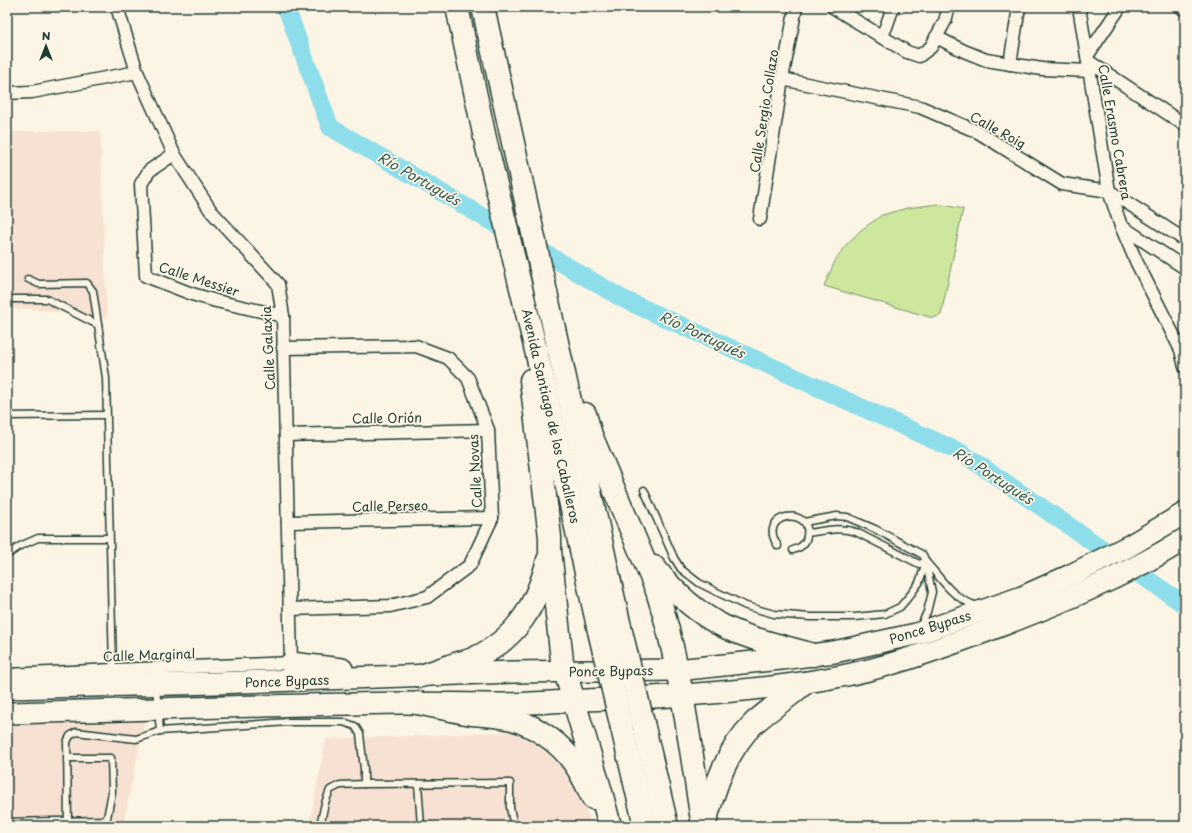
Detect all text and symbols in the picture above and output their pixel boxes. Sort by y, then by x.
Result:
north arrow [26,26,66,66]
text: N [42,27,51,44]
street label: Calle Sergio Collazo [744,48,783,174]
street label: Calle Erasmo Cabrera [1094,63,1137,201]
street label: Calle Roig [967,106,1030,153]
water label: Río Portugués [374,147,466,211]
street label: Calle Messier [157,257,242,300]
street label: Calle Galaxia [256,305,279,391]
water label: Río Portugués [656,306,750,364]
street label: Avenida Santiago de los Caballeros [517,307,586,525]
street label: Calle Orión [352,407,422,428]
street label: Calle Novas [463,434,486,508]
water label: Río Portugués [949,442,1039,510]
street label: Calle Perseo [352,495,428,516]
street label: Ponce Bypass [887,605,973,648]
street label: Calle Marginal [103,643,195,666]
street label: Ponce Bypass [569,660,653,681]
street label: Ponce Bypass [244,670,330,691]

